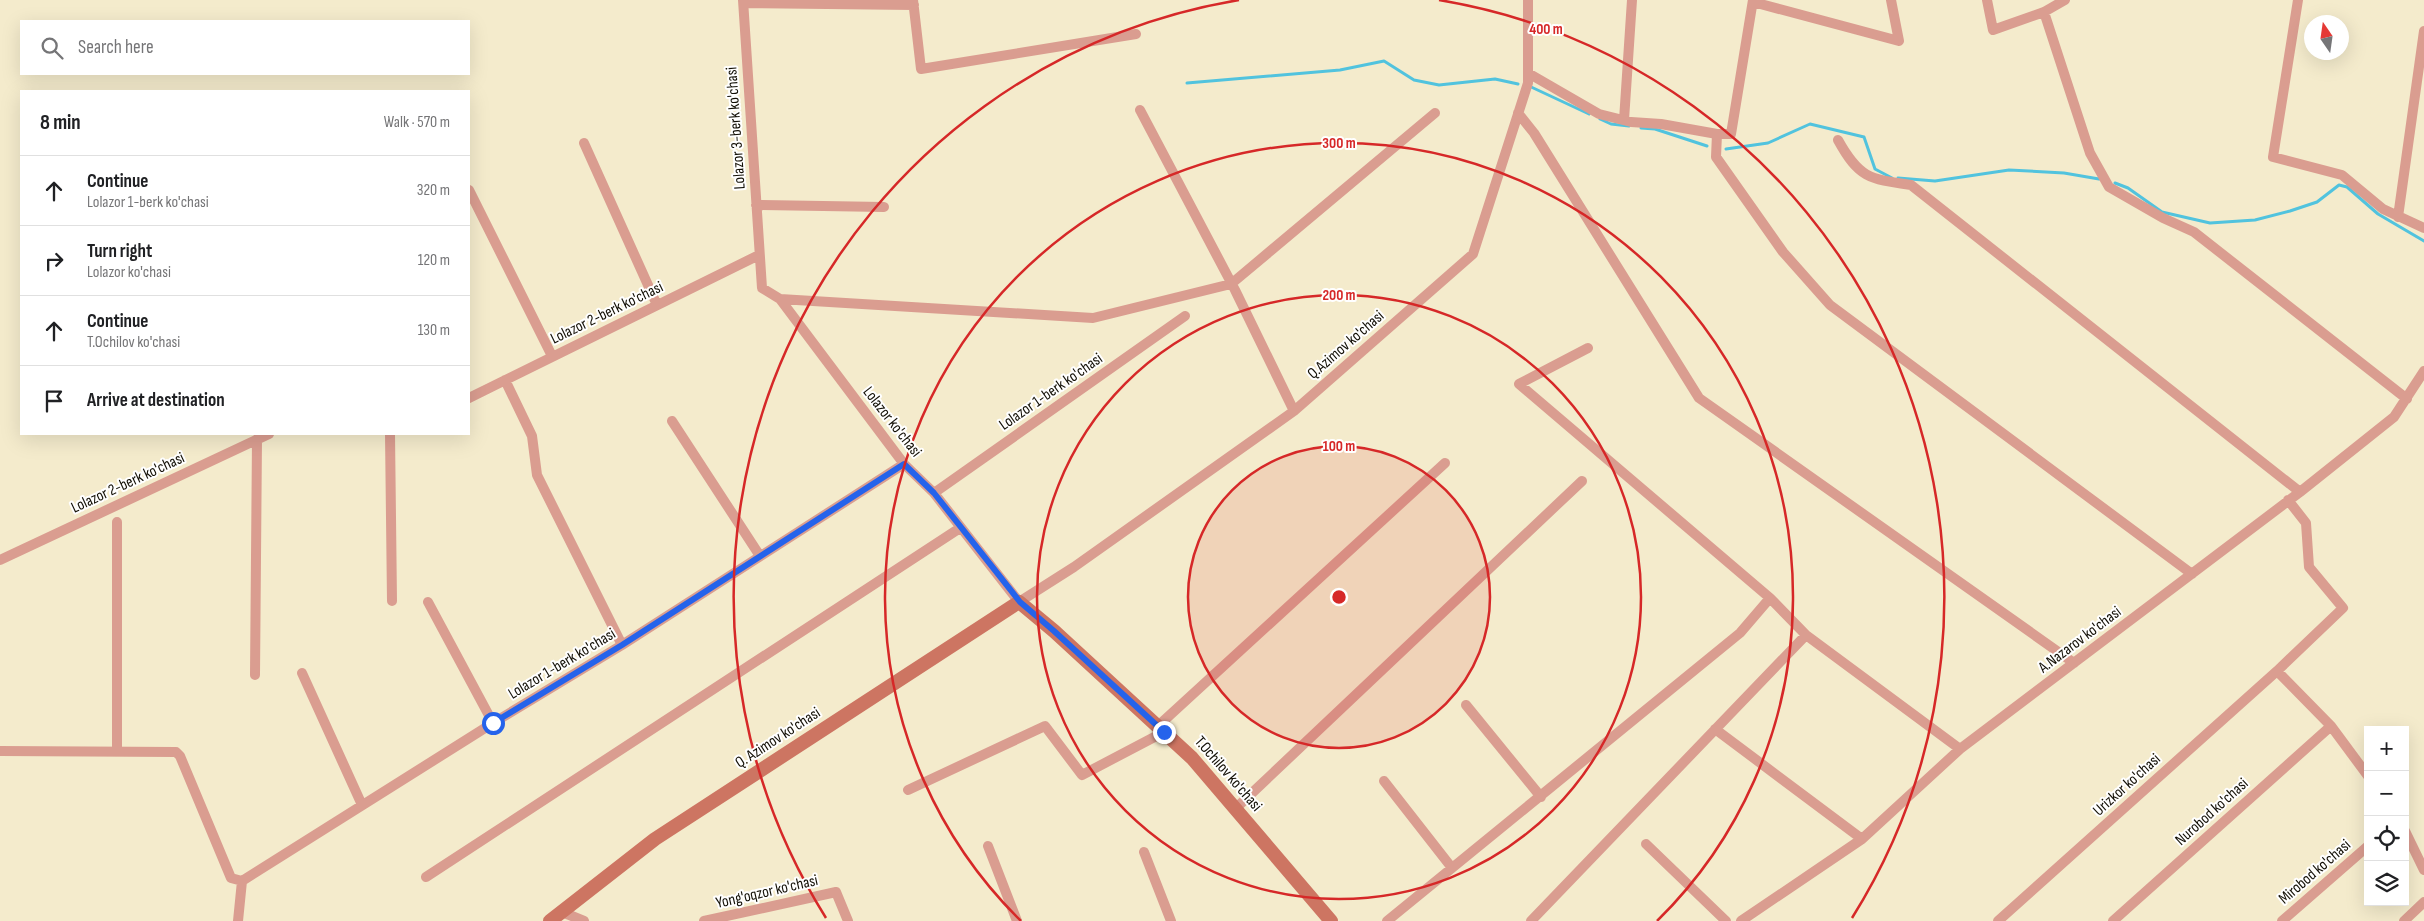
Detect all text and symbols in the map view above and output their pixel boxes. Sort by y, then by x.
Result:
north arrow [2304,15,2349,60]
search box [20,20,470,75]
text: 400 m [1529,20,1563,39]
icon: search [38,34,66,62]
text: Search here [78,36,154,59]
street label: Lolazor 3-berk ko'chasi [722,66,750,190]
text: 8 min [40,110,81,135]
text: Walk · 570 m [384,113,450,132]
text: 300 m [1322,134,1356,153]
text: Continue [87,170,148,193]
icon: ahead [40,177,68,205]
text: 320 m [417,181,450,200]
text: Lolazor 1-berk ko'chasi [87,193,209,212]
text: Turn right [87,240,152,263]
icon: right [40,247,68,275]
text: 120 m [418,251,450,270]
text: Lolazor ko'chasi [87,263,171,282]
street label: Lolazor 2-berk ko'chasi [548,278,666,348]
text: 200 m [1322,286,1356,305]
street label: Q.Azimov ko'chasi [1304,307,1388,383]
text: Continue [87,310,148,333]
icon: ahead [40,317,68,345]
text: 130 m [418,321,450,340]
text: T.Ochilov ko'chasi [87,333,180,352]
street label: Lolazor 1-berk ko'chasi [996,349,1106,435]
street label: Lolazor ko'chasi [859,383,925,461]
icon: arrive [40,387,68,415]
text: Arrive at destination [87,389,225,412]
text: 100 m [1323,437,1355,456]
street label: Lolazor 2-berk ko'chasi [68,448,188,518]
centre of rings [1330,588,1348,606]
street label: A.Nazarov ko'chasi [2034,603,2125,678]
street label: Lolazor 1-berk ko'chasi [505,624,619,704]
street label: Q. Azimov ko'chasi [732,703,824,773]
route start [482,712,505,735]
route end [1153,721,1176,744]
map controls [2364,726,2409,906]
button: + [2364,726,2409,771]
street label: T.Ochilov ko'chasi [1190,733,1266,815]
street label: Urizkor ko'chasi [2089,750,2165,820]
button: − [2364,771,2409,816]
street label: Nurobod ko'chasi [2172,774,2252,850]
button: locate [2364,816,2409,861]
street label: Mirobod ko'chasi [2275,836,2355,908]
button: layers [2364,861,2409,906]
street label: Yong'oqzor ko'chasi [714,871,820,913]

